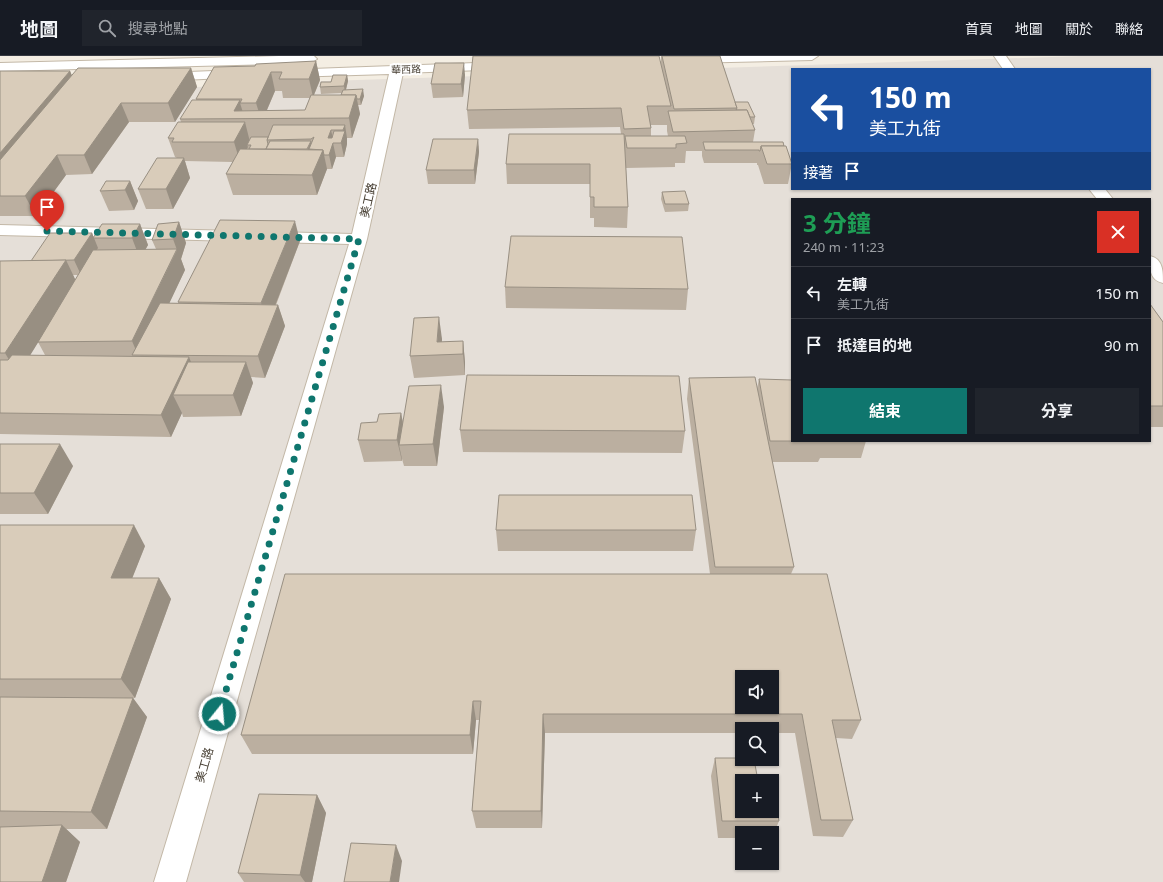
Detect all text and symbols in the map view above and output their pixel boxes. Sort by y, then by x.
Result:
search box [82,10,362,46]
text: 地圖 [20,16,58,42]
icon: search [96,17,118,39]
text: 搜尋地點 [128,18,188,38]
text: 首頁 [965,19,993,38]
text: 地圖 [1015,19,1043,38]
text: 關於 [1065,19,1093,38]
text: 聯絡 [1115,19,1143,38]
street label: 華西路 [391,61,421,77]
text: 150 m [869,78,952,116]
icon: left [803,84,855,136]
text: 美工九街 [869,116,941,140]
icon: arrive [841,160,863,182]
text: 接著 [803,162,833,182]
street label: 美工路 [356,181,380,219]
pin [30,190,64,231]
icon: arrive [36,196,58,218]
text: 3 分鐘 [803,206,871,239]
button: close [1097,211,1139,253]
text: 240 m · 11:23 [803,238,884,256]
text: 左轉 [837,274,867,294]
icon: left [803,282,825,304]
text: 150 m [1095,283,1139,303]
text: 美工九街 [837,295,889,313]
icon: arrive [803,334,825,356]
text: 抵達目的地 [837,335,912,355]
text: 90 m [1104,335,1139,355]
button: 結束 [803,388,967,434]
button: 分享 [975,388,1139,434]
map controls [735,670,779,870]
button: sound [735,670,779,714]
position arrow [198,693,240,735]
button: search [735,722,779,766]
street label: 美工路 [191,745,217,785]
button: + [735,774,779,818]
button: − [735,826,779,870]

